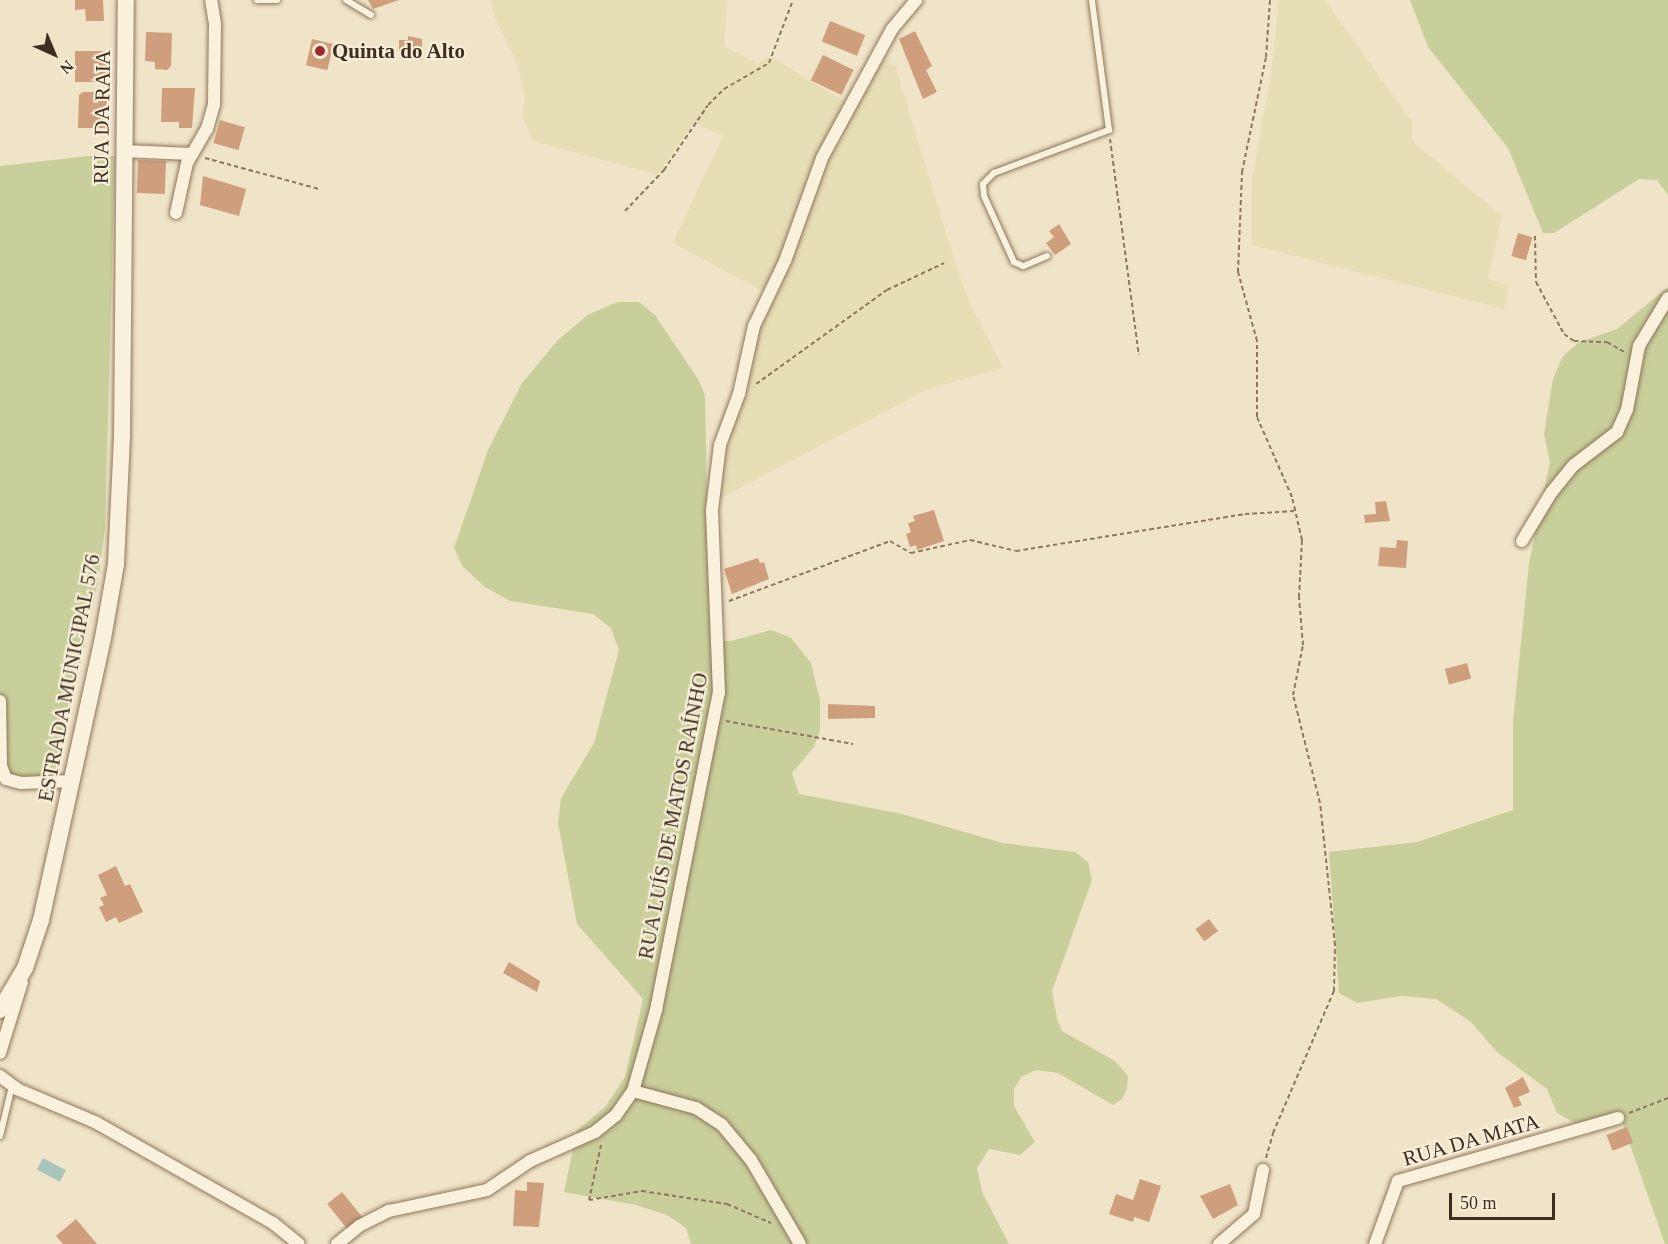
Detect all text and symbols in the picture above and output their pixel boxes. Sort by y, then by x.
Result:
north arrow [24,24,84,84]
place label: Quinta do Alto [332,38,466,64]
marker: Quinta do Alto [313,44,327,58]
street label: RUA DA RAIA [88,49,116,185]
text: N [57,57,77,77]
street label: ESTRADA MUNICIPAL 576 [32,551,106,805]
street label: RUA LUÍS DE MATOS RAÍNHO [633,670,713,962]
street label: RUA DA MATA [1399,1108,1543,1172]
scale bar [1452,1181,1558,1219]
text: 50 m [1460,1193,1497,1213]

